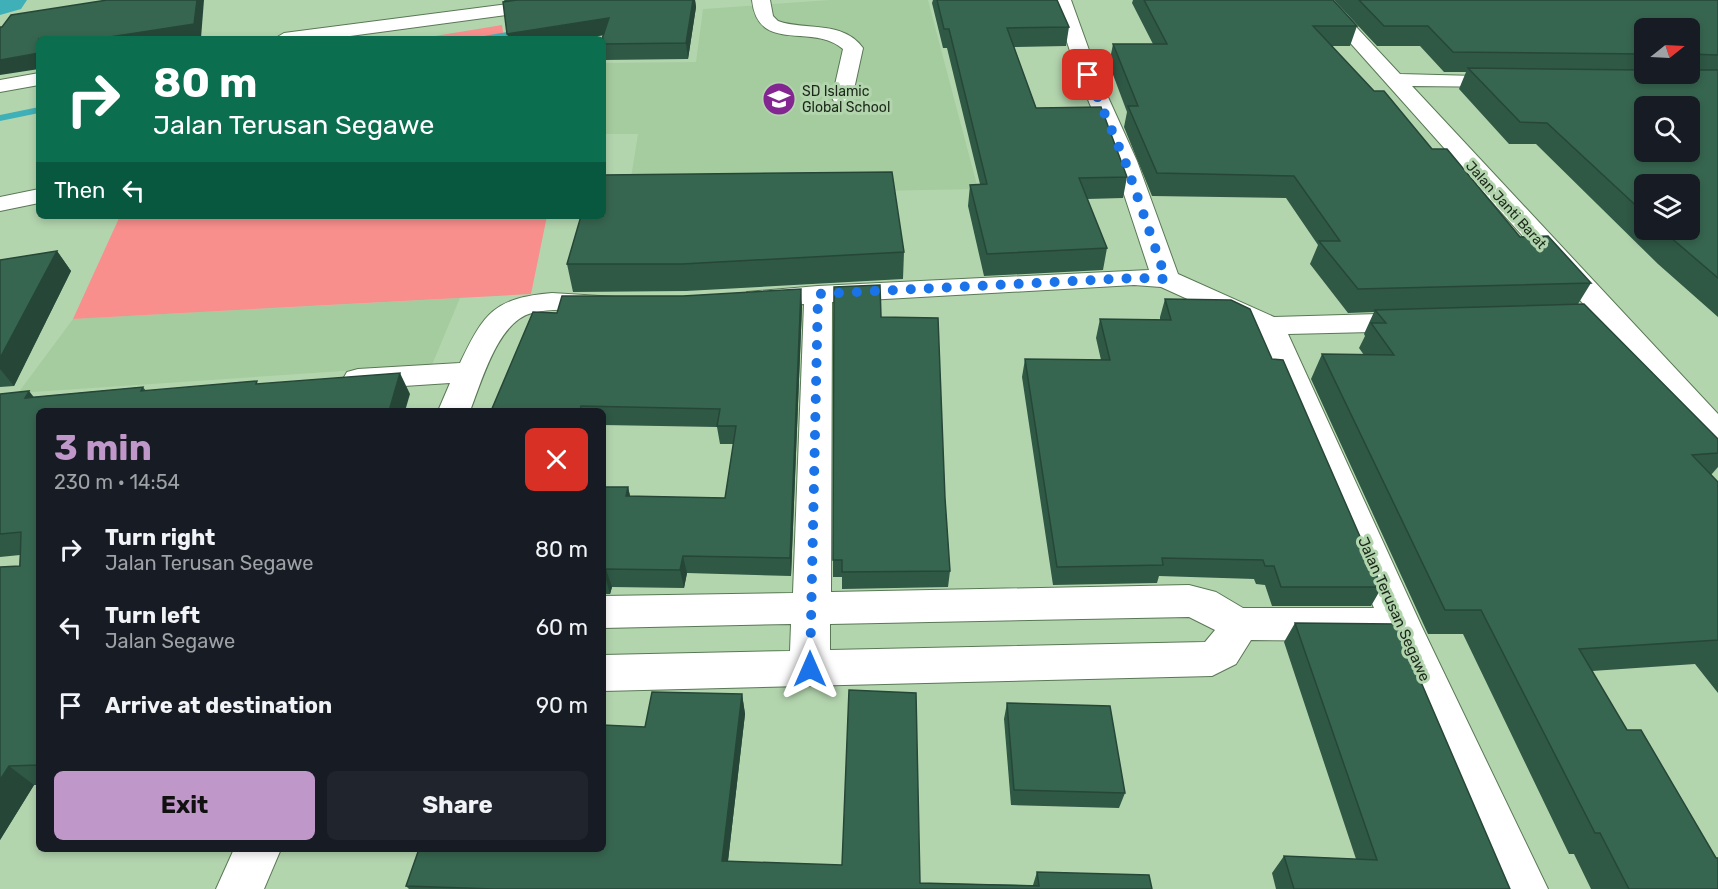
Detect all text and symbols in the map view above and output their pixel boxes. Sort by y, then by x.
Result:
north arrow [1634,18,1700,84]
map controls [1634,18,1700,240]
pin [1062,49,1113,100]
text: 80 m [153,58,257,108]
icon: arrive [1071,58,1104,91]
icon: right [54,60,132,138]
school or university icon: SD Islamic Global School [761,81,797,117]
place label: SD Islamic Global School [802,83,890,116]
button: search [1634,96,1700,162]
text: Jalan Terusan Segawe [153,109,434,141]
street label: Jalan Janti Barat [1462,158,1550,253]
icon: left [117,174,150,207]
button: layers [1634,174,1700,240]
text: Then [54,177,105,204]
text: 3 min [54,426,152,469]
button: close [525,428,588,491]
text: 230 m · 14:54 [54,470,180,494]
text: Turn right [105,524,215,551]
icon: right [54,533,87,566]
street label: Jalan Terusan Segawe [1354,534,1434,684]
text: 80 m [535,536,588,563]
text: Jalan Terusan Segawe [105,551,313,575]
text: Turn left [105,602,200,629]
icon: left [54,611,87,644]
text: 60 m [536,614,588,641]
text: Jalan Segawe [105,629,235,653]
position arrow [778,637,842,701]
icon: arrive [54,689,87,722]
text: Arrive at destination [105,692,332,719]
text: 90 m [536,692,588,719]
button: Exit [54,771,315,840]
button: Share [327,771,588,840]

